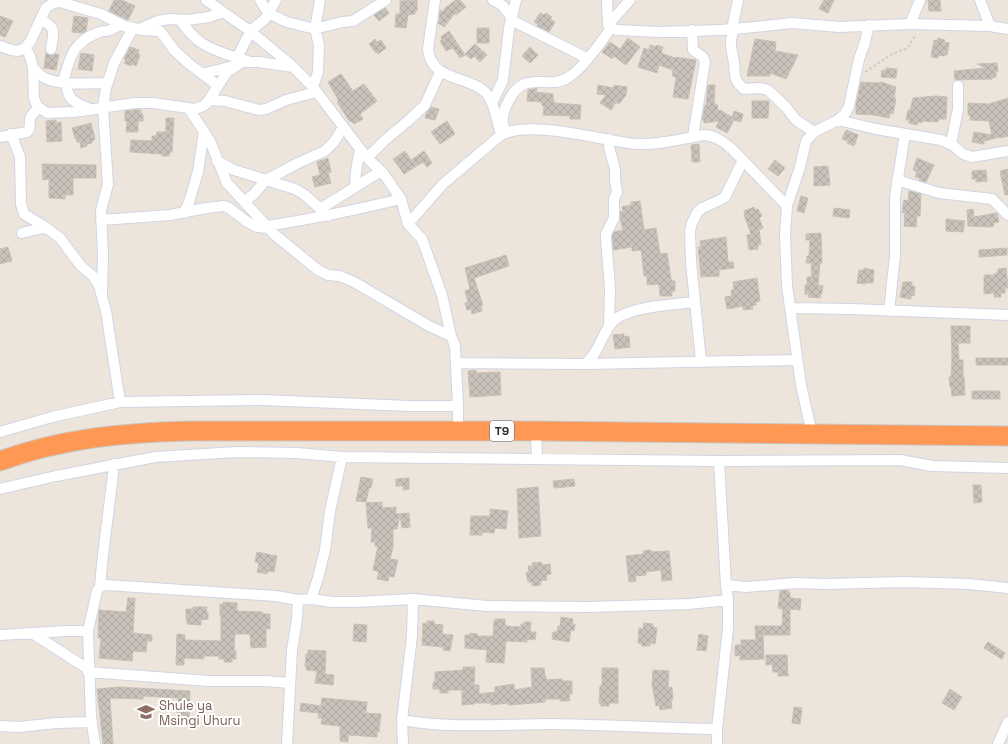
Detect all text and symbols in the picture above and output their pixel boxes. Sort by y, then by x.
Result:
road number: T9 [490,421,514,441]
place label: Shule ya Msingi Uhuru [159,697,240,729]
school or university icon: Shule ya Msingi Uhuru [136,702,156,722]

